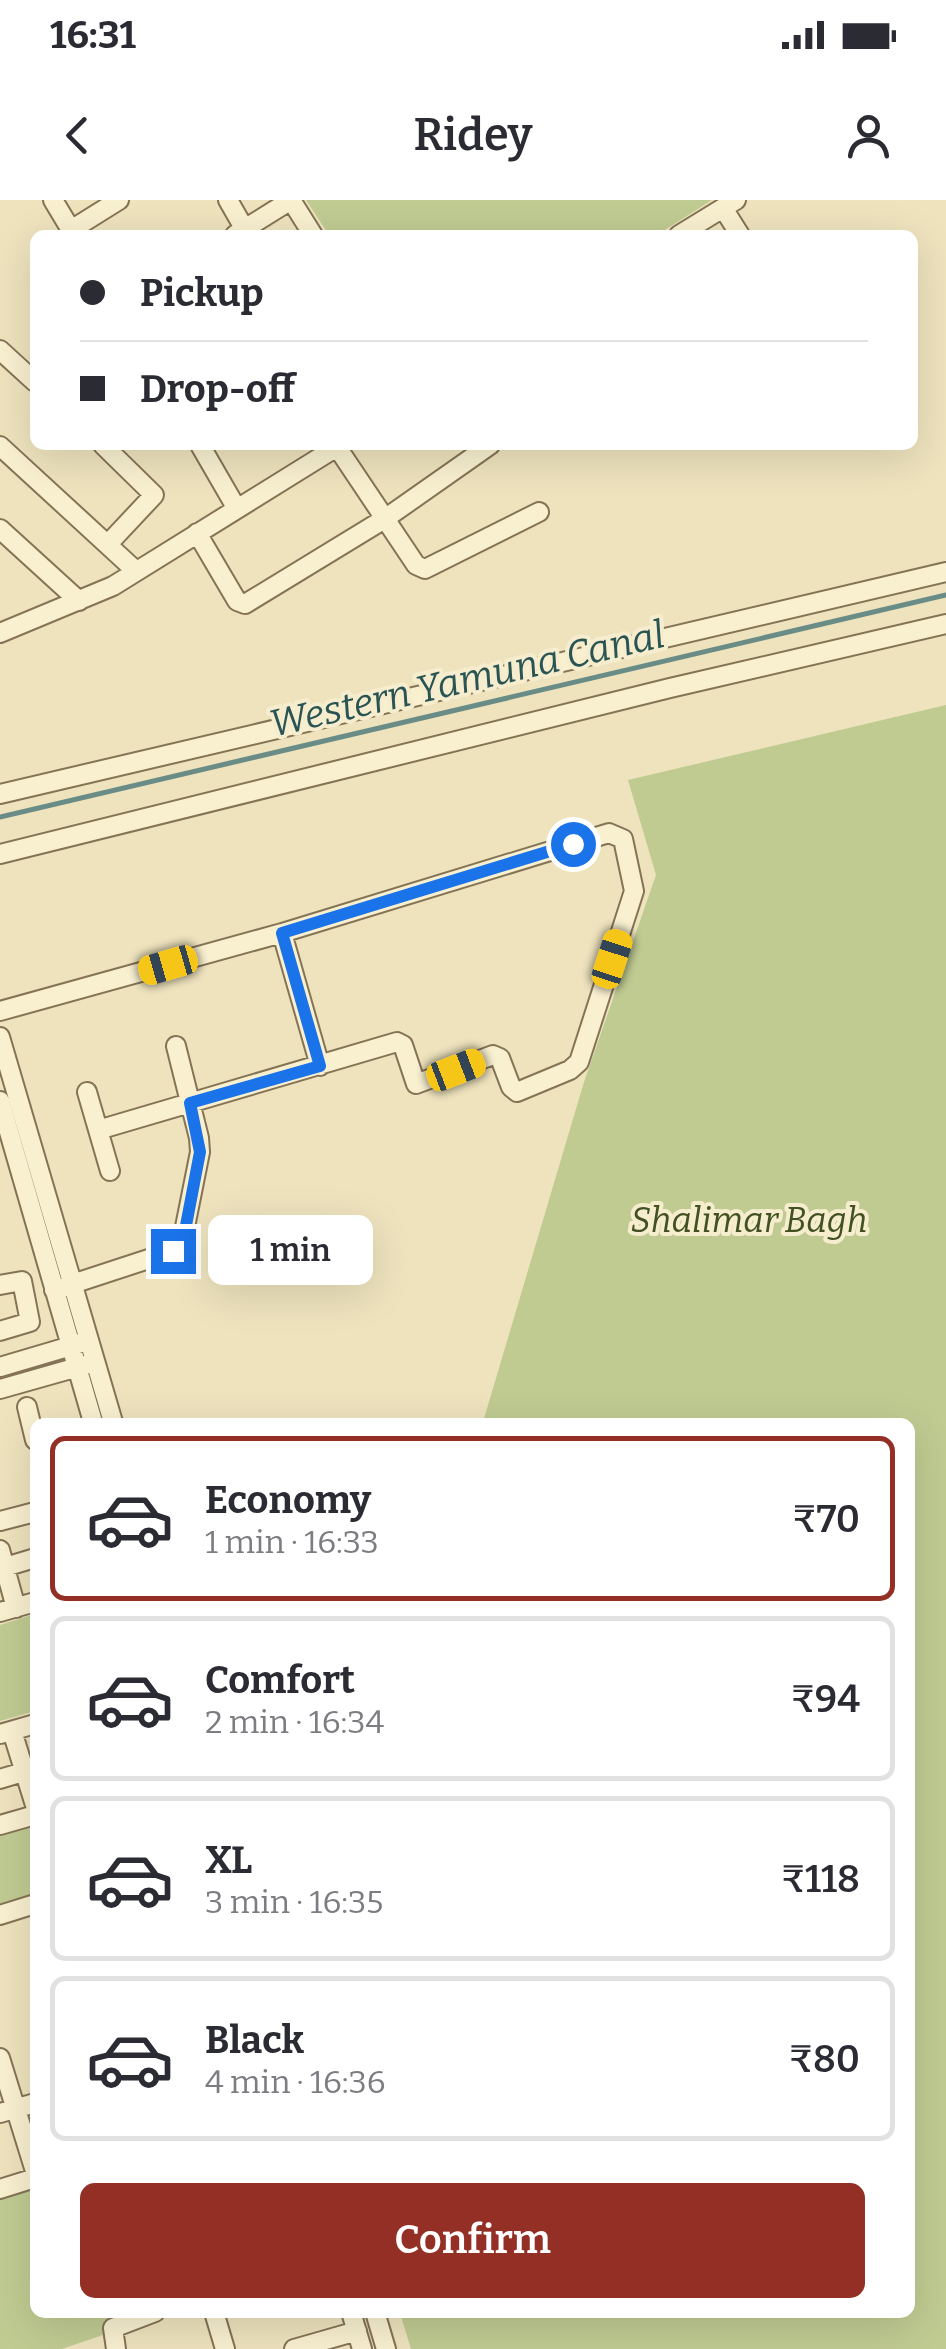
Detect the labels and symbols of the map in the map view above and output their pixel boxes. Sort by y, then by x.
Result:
water label: Western Yamuna Canal [265,611,669,747]
route start [551,822,596,867]
car [588,926,636,992]
car [135,942,201,988]
car [423,1045,489,1095]
park label: Shalimar Bagh [630,1199,868,1241]
callout: 1 min [208,1216,373,1286]
route end [151,1229,196,1274]

